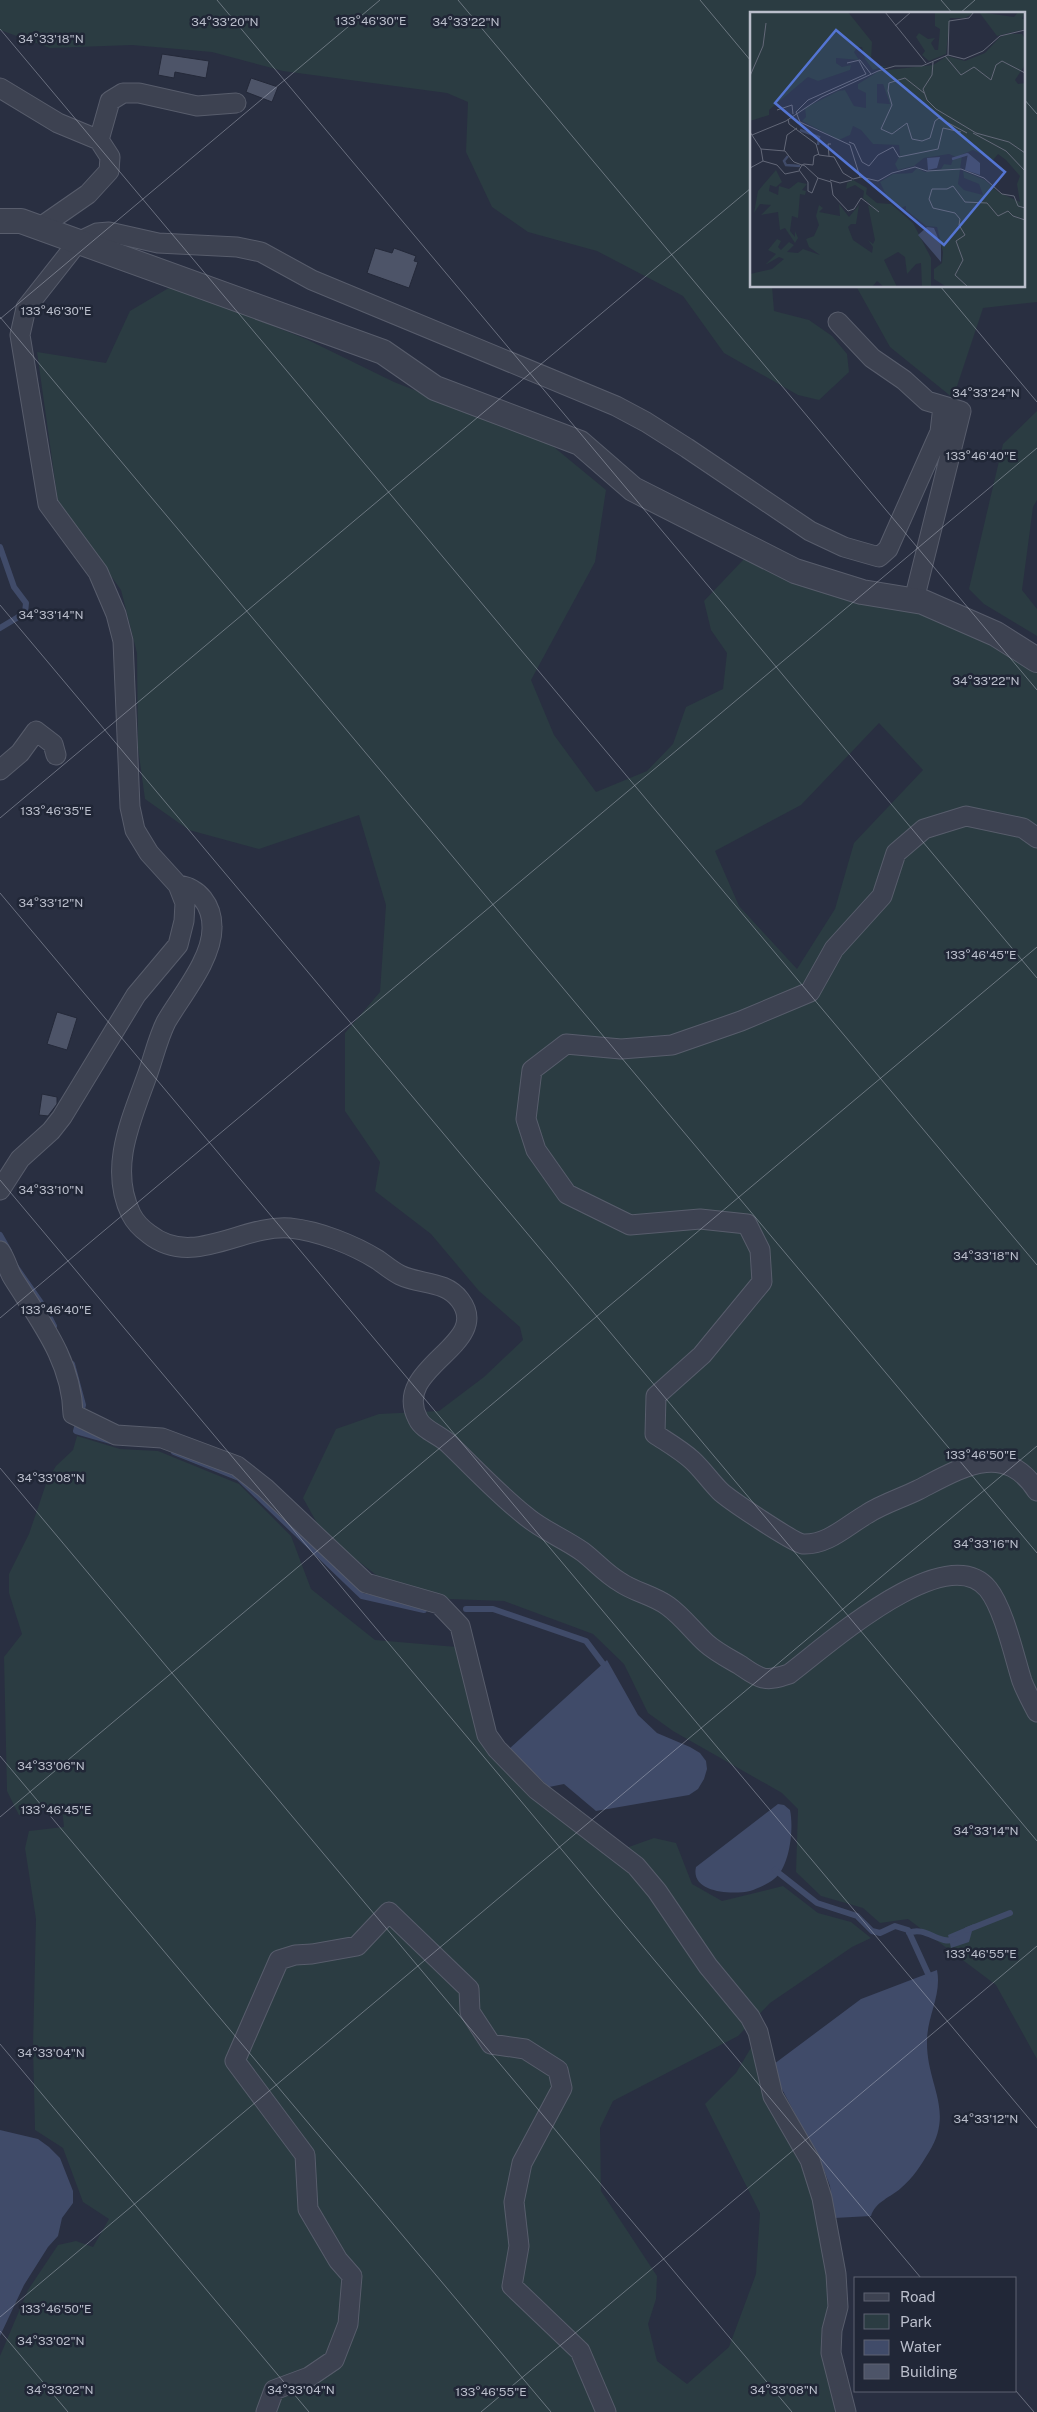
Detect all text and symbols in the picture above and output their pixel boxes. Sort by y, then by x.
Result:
inset map [750,12,1024,288]
text: 133°46'30"E [336,14,406,28]
text: 34°33'20"N [191,15,259,29]
text: 34°33'22"N [432,15,500,29]
text: 34°33'18"N [18,32,84,46]
text: 133°46'30"E [21,304,91,318]
text: 34°33'24"N [952,386,1020,400]
text: 133°46'40"E [946,449,1016,463]
text: 34°33'14"N [18,608,84,622]
text: 34°33'22"N [952,674,1020,688]
text: 133°46'35"E [20,804,92,818]
text: 34°33'12"N [19,896,83,910]
text: 133°46'45"E [945,948,1017,962]
text: 34°33'10"N [18,1183,84,1197]
text: 34°33'18"N [953,1249,1019,1263]
text: 133°46'40"E [21,1303,91,1317]
text: 133°46'50"E [945,1448,1017,1462]
text: 34°33'08"N [17,1471,85,1485]
text: 34°33'16"N [953,1537,1019,1551]
text: 34°33'06"N [17,1759,85,1773]
text: 133°46'45"E [20,1803,92,1817]
text: 34°33'14"N [953,1824,1019,1838]
text: 133°46'55"E [945,1947,1017,1961]
text: 34°33'04"N [17,2046,85,2060]
text: 34°33'12"N [954,2112,1018,2126]
legend [854,2277,1017,2392]
text: Road [900,2288,936,2305]
text: 133°46'50"E [20,2302,92,2316]
text: Park [900,2313,932,2330]
text: 34°33'02"N [17,2334,85,2348]
text: Water [900,2338,942,2355]
text: Building [900,2363,958,2380]
text: 34°33'02"N [26,2383,94,2397]
text: 34°33'04"N [267,2383,335,2397]
text: 34°33'08"N [750,2383,818,2397]
text: 133°46'55"E [455,2385,527,2399]

